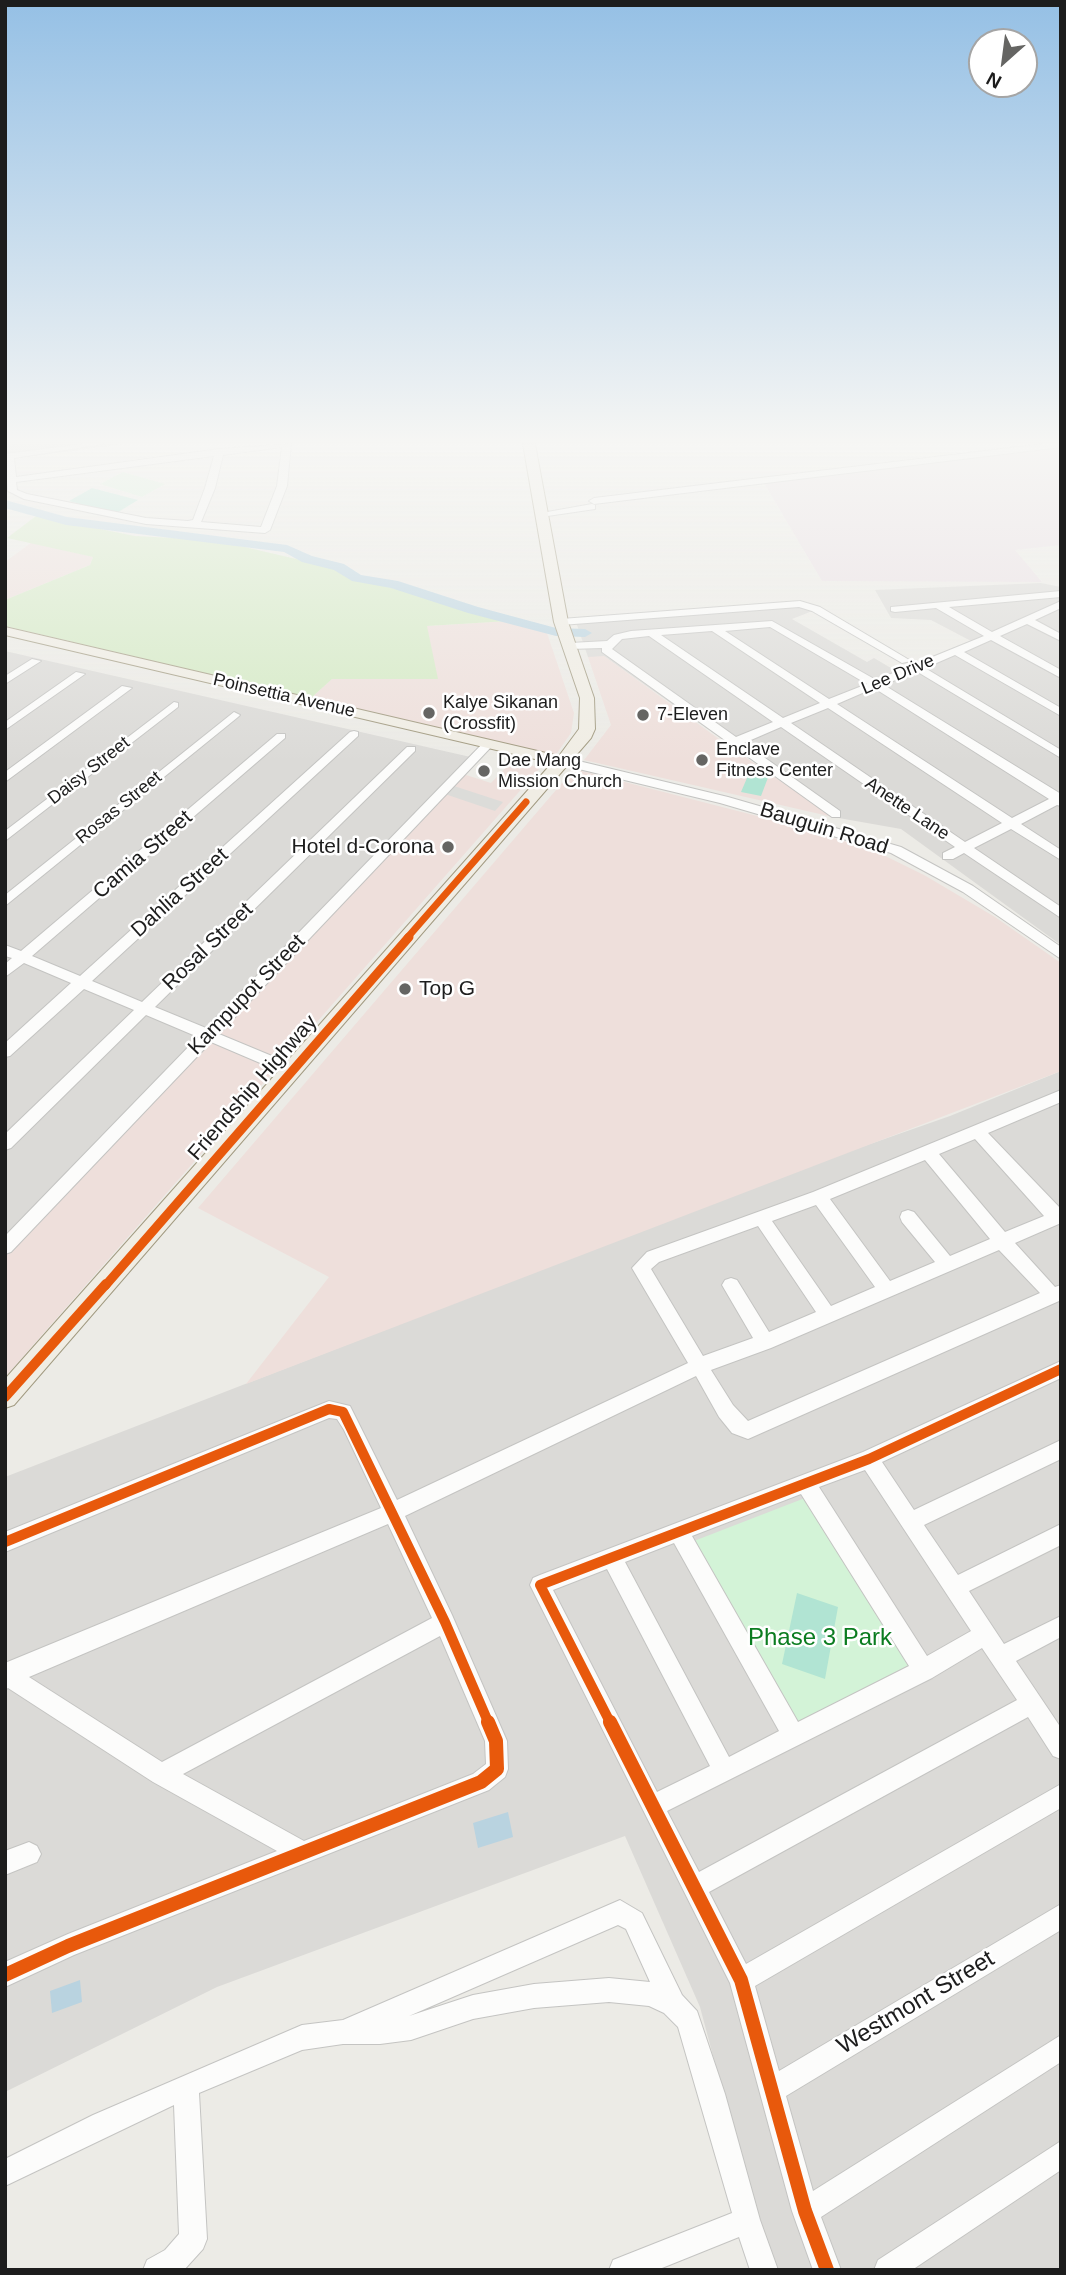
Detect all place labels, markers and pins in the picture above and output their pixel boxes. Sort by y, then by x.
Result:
place label: Kalye Sikanan (Crossfit) [443,692,558,734]
place label: 7-Eleven [657,704,728,726]
marker: Kalye Sikanan (Crossfit) [421,705,437,721]
marker: 7-Eleven [635,707,651,723]
place label: Enclave Fitness Center [716,739,833,782]
place label: Dae Mang Mission Church [498,750,622,792]
marker: Enclave Fitness Center [694,752,710,768]
marker: Dae Mang Mission Church [476,763,492,779]
place label: Hotel d-Corona [292,834,434,860]
marker: Hotel d-Corona [440,839,456,855]
place label: Top G [419,976,475,1002]
marker: Top G [397,981,413,997]

